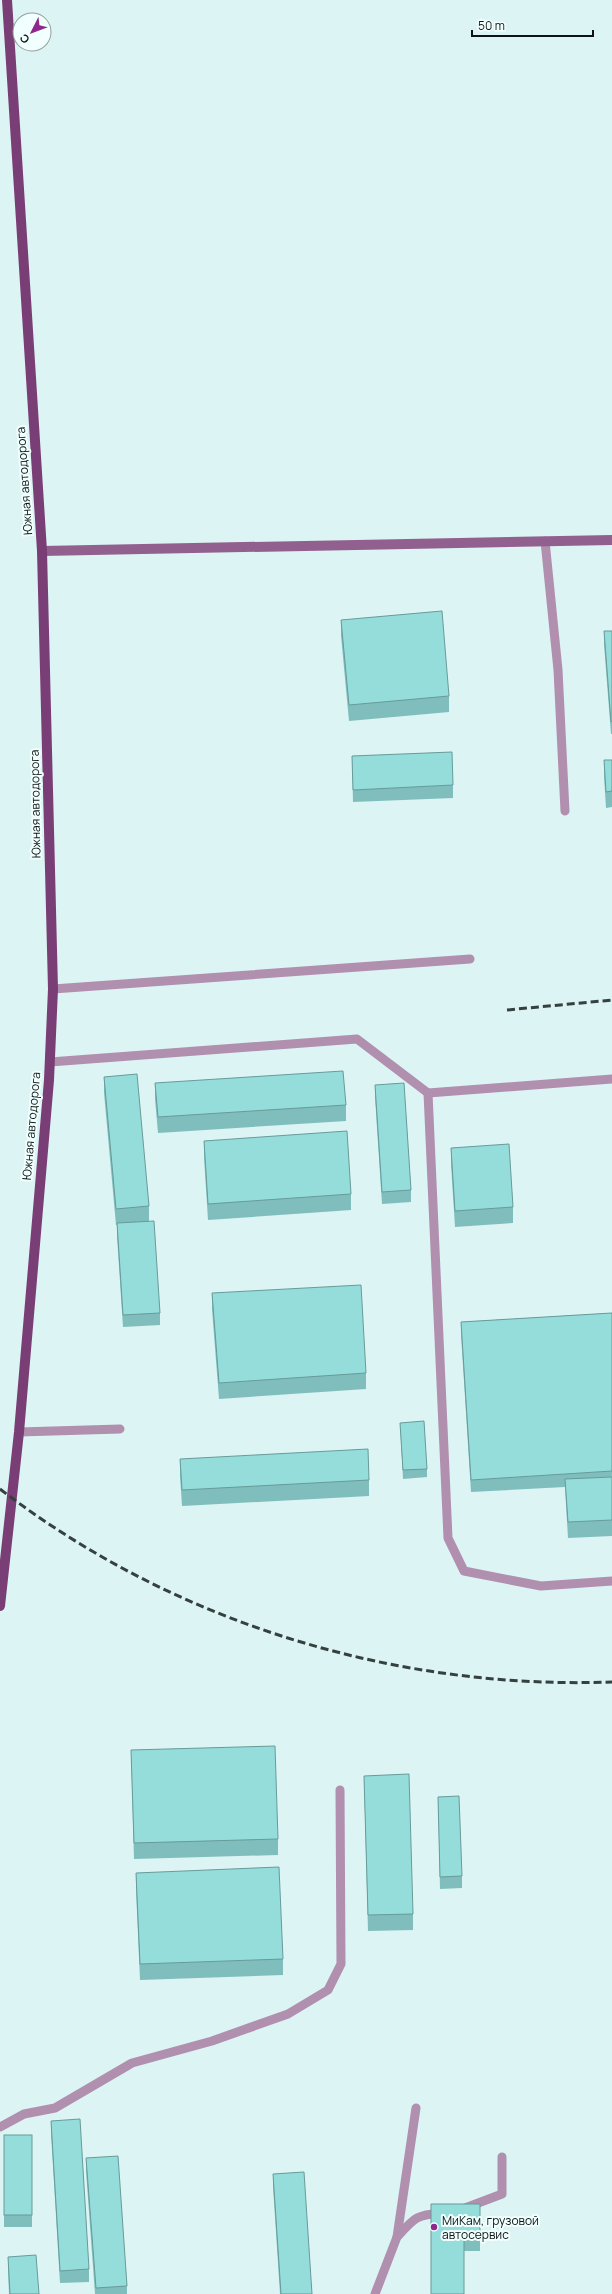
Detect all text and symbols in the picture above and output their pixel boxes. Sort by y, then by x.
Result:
north arrow [12,12,52,52]
scale bar [472,12,593,38]
text: 50 m [478,17,505,34]
text: С [16,31,32,47]
street label: Южная автодорога [12,426,36,536]
street label: Южная автодорога [26,750,44,858]
street label: Южная автодорога [18,1071,44,1181]
place label: МиКам, грузовой автосервис [442,2212,539,2243]
marker: МиКам, грузовой автосервис [429,2222,439,2232]

